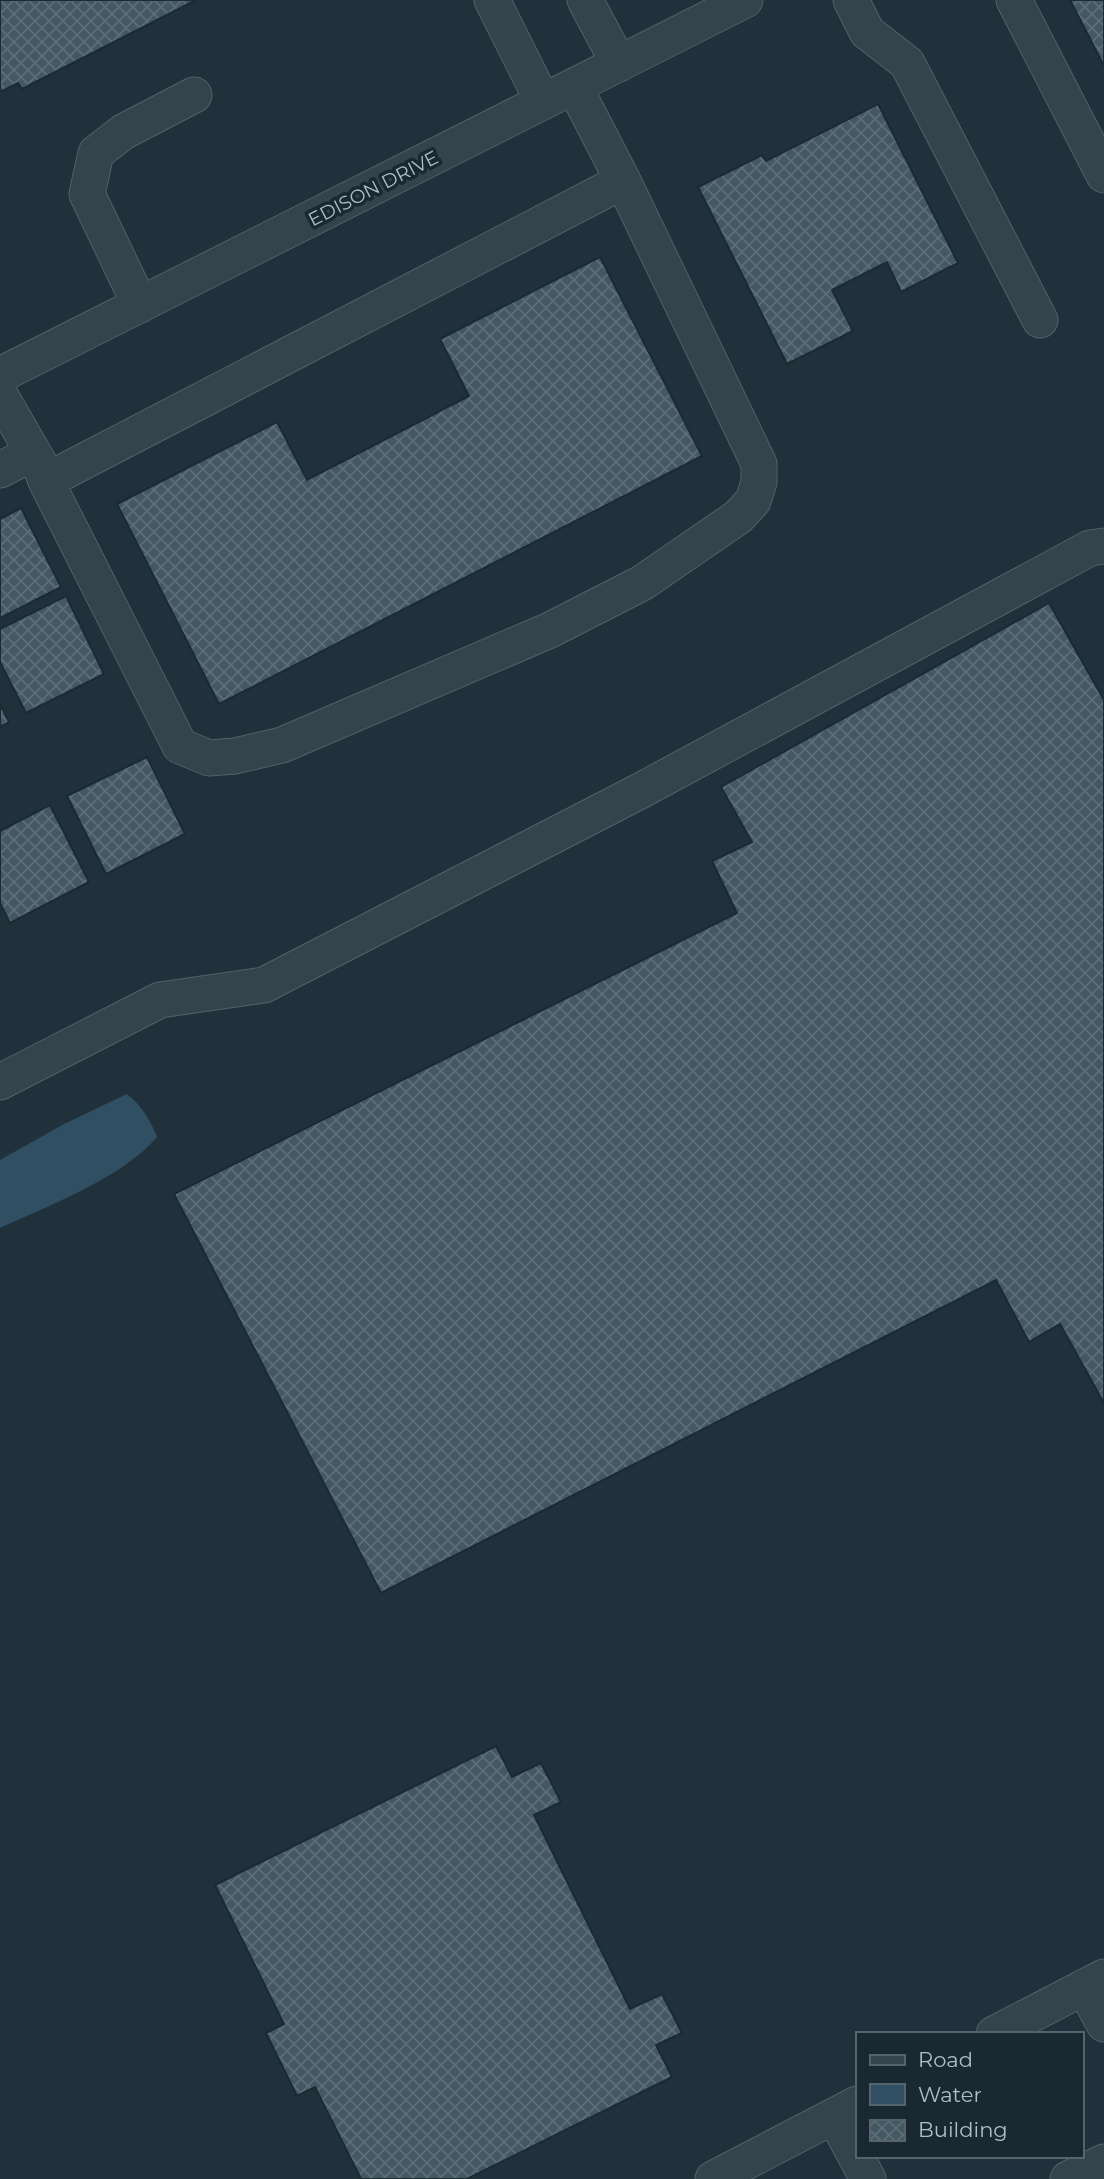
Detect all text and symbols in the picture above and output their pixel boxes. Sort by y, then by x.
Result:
street label: EDISON DRIVE [304,146,442,231]
legend [856,2032,1083,2158]
text: Road [918,2047,973,2072]
text: Water [918,2082,982,2107]
text: Building [918,2117,1008,2142]

